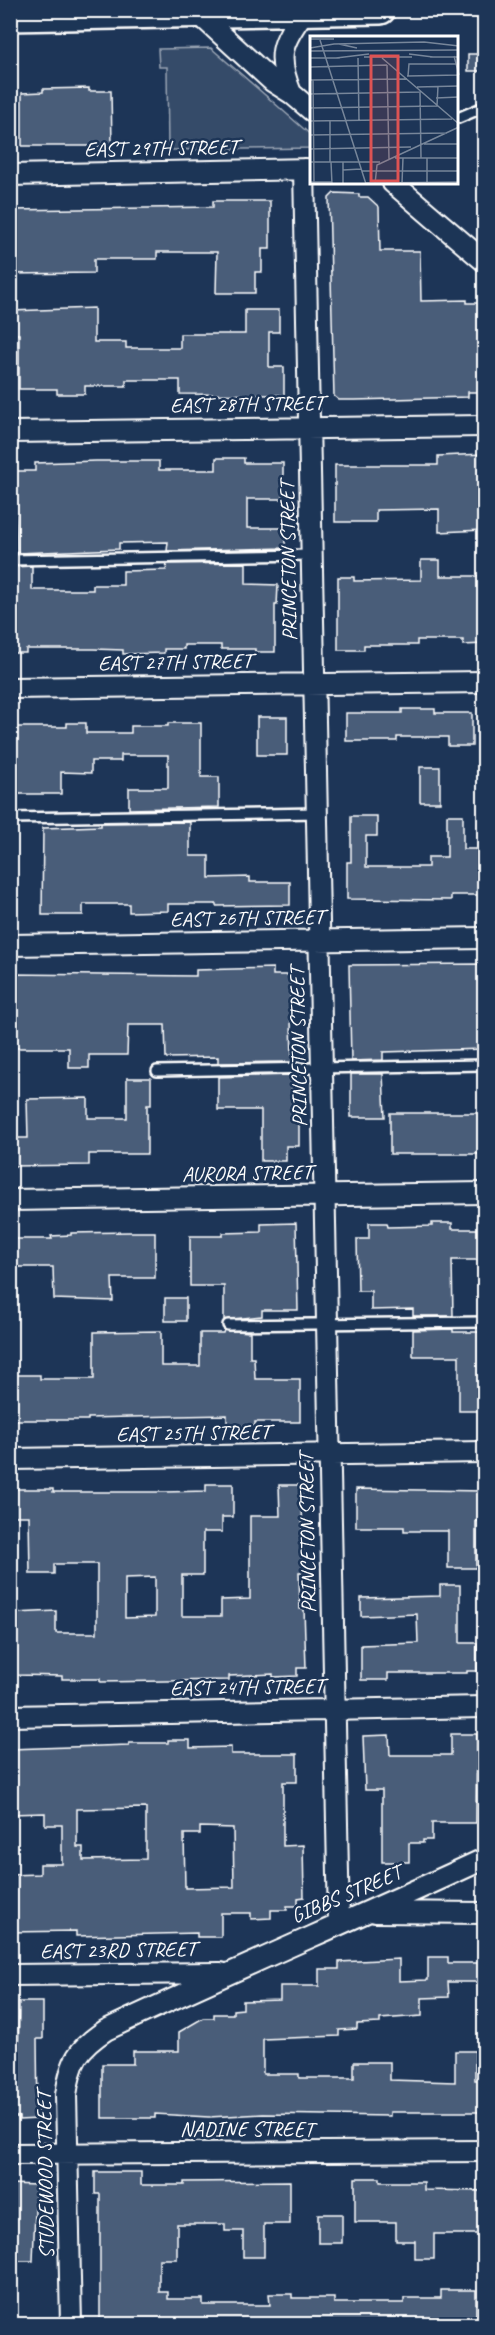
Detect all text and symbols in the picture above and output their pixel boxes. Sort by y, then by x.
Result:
inset map [310,36,459,184]
street label: EAST 29TH STREET [84,134,244,162]
street label: EAST 28TH STREET [170,390,330,418]
street label: PRINCETON STREET [274,476,302,641]
street label: EAST 27TH STREET [98,648,258,676]
street label: EAST 26TH STREET [170,904,330,932]
street label: PRINCETON STREET [284,962,312,1127]
street label: AURORA STREET [182,1159,318,1187]
street label: EAST 25TH STREET [116,1419,276,1447]
street label: PRINCETON STREET [293,1448,321,1613]
street label: EAST 24TH STREET [170,1673,330,1701]
street label: GIBBS STREET [287,1857,410,1929]
street label: EAST 23RD STREET [40,1936,202,1964]
street label: STUDEWOOD STREET [30,2086,59,2259]
street label: NADINE STREET [180,2116,318,2142]

